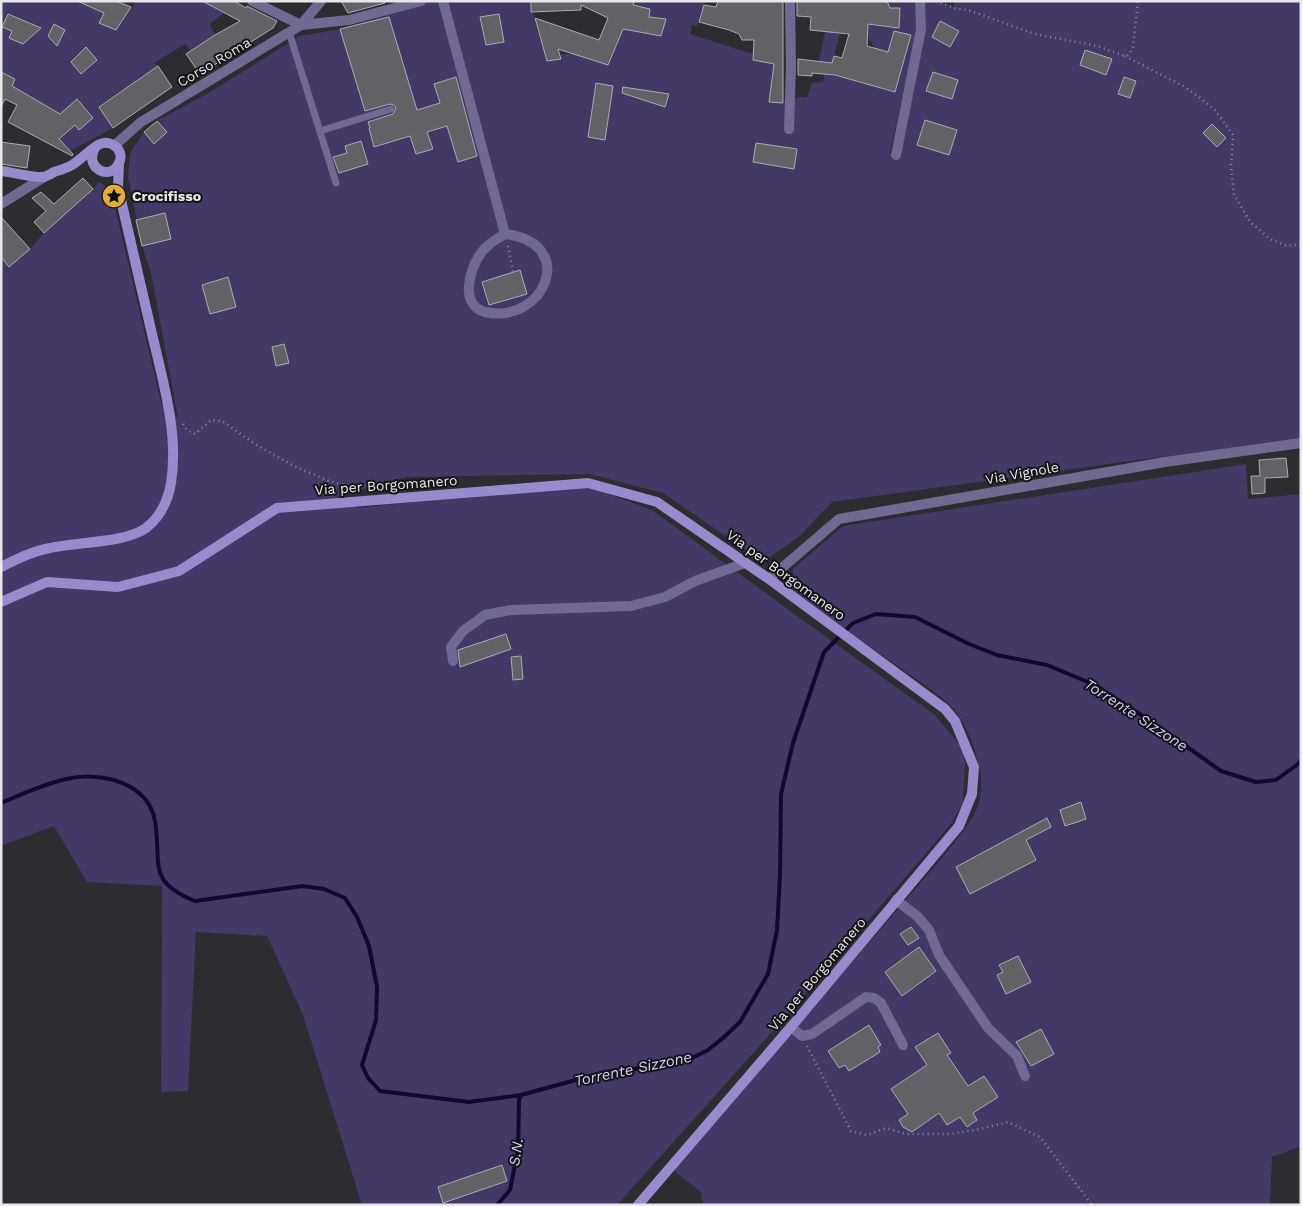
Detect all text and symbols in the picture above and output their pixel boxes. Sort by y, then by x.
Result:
street label: Corso Roma [174,34,254,90]
place icon: Crocifisso [101,183,127,209]
place label: Crocifisso [132,188,201,204]
street label: Via Vignole [984,459,1060,487]
street label: Via per Borgomanero [314,472,458,498]
street label: Via per Borgomanero [724,527,848,623]
water label: Torrente Sizzone [1081,675,1191,755]
street label: Via per Borgomanero [765,914,869,1034]
water label: Torrente Sizzone [573,1048,693,1090]
water label: S.N. [505,1137,527,1167]

